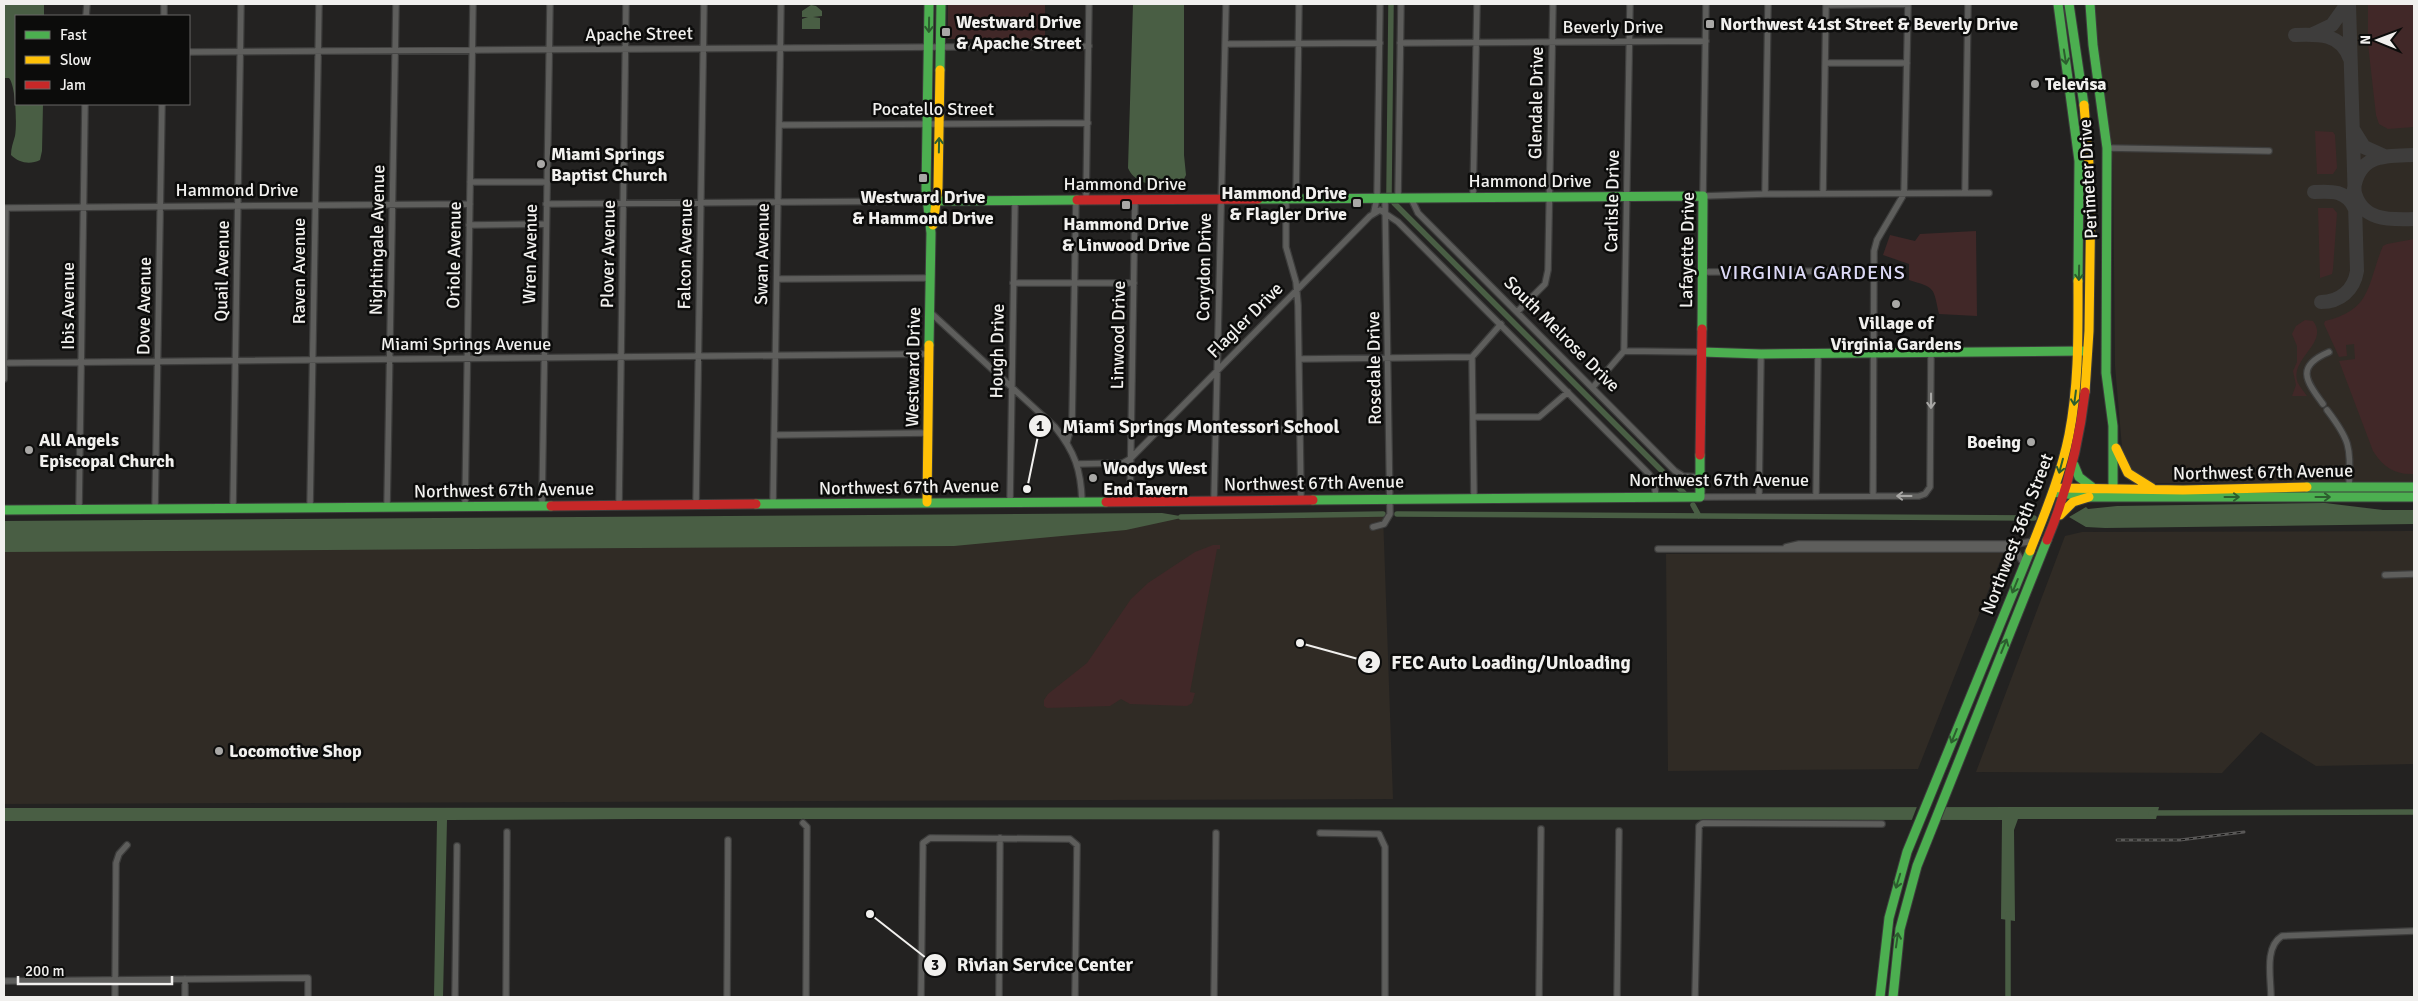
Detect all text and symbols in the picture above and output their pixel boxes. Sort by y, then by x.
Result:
place label: Westward Drive & Apache Street [956,11,1082,54]
place label: Northwest 41st Street & Beverly Drive [1720,13,2018,35]
legend [15,15,190,105]
north arrow [2353,15,2403,65]
one-way arrow [924,16,934,33]
street label: Beverly Drive [1563,16,1663,38]
marker: Northwest 41st Street & Beverly Drive [1704,18,1716,30]
street label: Apache Street [585,22,693,46]
text: Fast [60,26,87,44]
marker: Westward Drive & Apache Street [940,26,952,38]
text: N [2357,35,2374,45]
street label: Glendale Drive [1524,47,1548,159]
one-way arrow [2060,49,2070,65]
text: Slow [60,51,91,69]
place label: Televisa [2045,73,2107,95]
text: Jam [60,76,86,94]
marker: Televisa [2029,78,2041,90]
street label: Pocatello Street [872,98,994,120]
street label: Perimeter Drive [2074,119,2102,239]
one-way arrow [934,137,944,154]
place label: Miami Springs Baptist Church [551,143,668,186]
street label: Carlisle Drive [1600,149,1624,253]
marker: Miami Springs Baptist Church [535,158,547,170]
street label: Nightingale Avenue [365,165,389,315]
street label: Hammond Drive [1469,170,1591,192]
marker: Westward Drive & Hammond Drive [917,172,929,184]
street label: Hammond Drive [1064,173,1186,195]
street label: Hammond Drive [176,179,298,201]
place label: Hammond Drive & Flagler Drive [1221,182,1347,225]
place label: Westward Drive & Hammond Drive [852,186,994,229]
street label: Lafayette Drive [1675,192,1699,308]
marker: Hammond Drive & Flagler Drive [1351,197,1363,209]
street label: Falcon Avenue [673,198,697,310]
marker: Hammond Drive & Linwood Drive [1120,199,1132,211]
street label: Plover Avenue [596,200,620,308]
street label: Oriole Avenue [442,201,466,309]
street label: Swan Avenue [750,203,774,305]
street label: Wren Avenue [518,204,542,304]
place label: Hammond Drive & Linwood Drive [1062,213,1190,256]
street label: Corydon Drive [1192,213,1216,321]
street label: Raven Avenue [288,218,310,324]
street label: Quail Avenue [210,220,234,322]
street label: Dove Avenue [132,257,156,355]
district label: VIRGINIA GARDENS [1720,260,1906,285]
street label: Ibis Avenue [57,262,79,350]
one-way arrow [2074,264,2084,280]
street label: South Melrose Drive [1499,271,1625,397]
street label: Flagler Drive [1202,277,1288,363]
street label: Linwood Drive [1106,280,1130,390]
marker: Village of Virginia Gardens [1890,298,1902,310]
street label: Hough Drive [985,303,1009,399]
street label: Westward Drive [901,307,925,427]
street label: Rosedale Drive [1362,311,1386,425]
place label: Village of Virginia Gardens [1830,312,1962,355]
street label: Miami Springs Avenue [381,333,551,355]
one-way arrow [2070,389,2080,405]
one-way arrow [1926,392,1936,409]
callout: Miami Springs Montessori School [1027,409,1349,443]
text: Miami Springs Montessori School [1063,415,1339,439]
text: 1 [1036,417,1044,435]
place label: All Angels Episcopal Church [39,429,175,472]
place label: Boeing [1967,431,2021,453]
marker: Boeing [2025,436,2037,448]
marker: All Angels Episcopal Church [23,444,35,456]
street label: Northwest 36th Street [1976,450,2058,618]
place label: Woodys West End Tavern [1103,457,1207,500]
one-way arrow [2056,457,2066,473]
street label: Northwest 67th Avenue [2173,459,2353,485]
street label: Northwest 67th Avenue [1629,469,1809,491]
street label: Northwest 67th Avenue [1224,470,1404,496]
marker: Woodys West End Tavern [1087,472,1099,484]
street label: Northwest 67th Avenue [819,474,999,500]
street label: Northwest 67th Avenue [414,477,594,503]
one-way arrow [1896,491,1912,501]
one-way arrow [2224,492,2240,502]
one-way arrow [2315,492,2331,501]
one-way arrow [2010,578,2020,593]
one-way arrow [2000,639,2009,654]
callout: FEC Auto Loading/Unloading [1357,645,1641,679]
text: FEC Auto Loading/Unloading [1391,651,1631,675]
text: 2 [1365,654,1373,672]
one-way arrow [1949,729,1958,744]
place label: Locomotive Shop [229,740,362,762]
marker: Locomotive Shop [213,745,225,757]
one-way arrow [1893,873,1903,889]
one-way arrow [1893,933,1903,949]
callout: Rivian Service Center [922,948,1143,982]
text: Rivian Service Center [957,953,1134,977]
scale bar [18,954,171,986]
text: 3 [931,956,939,974]
text: 200 m [25,962,65,980]

